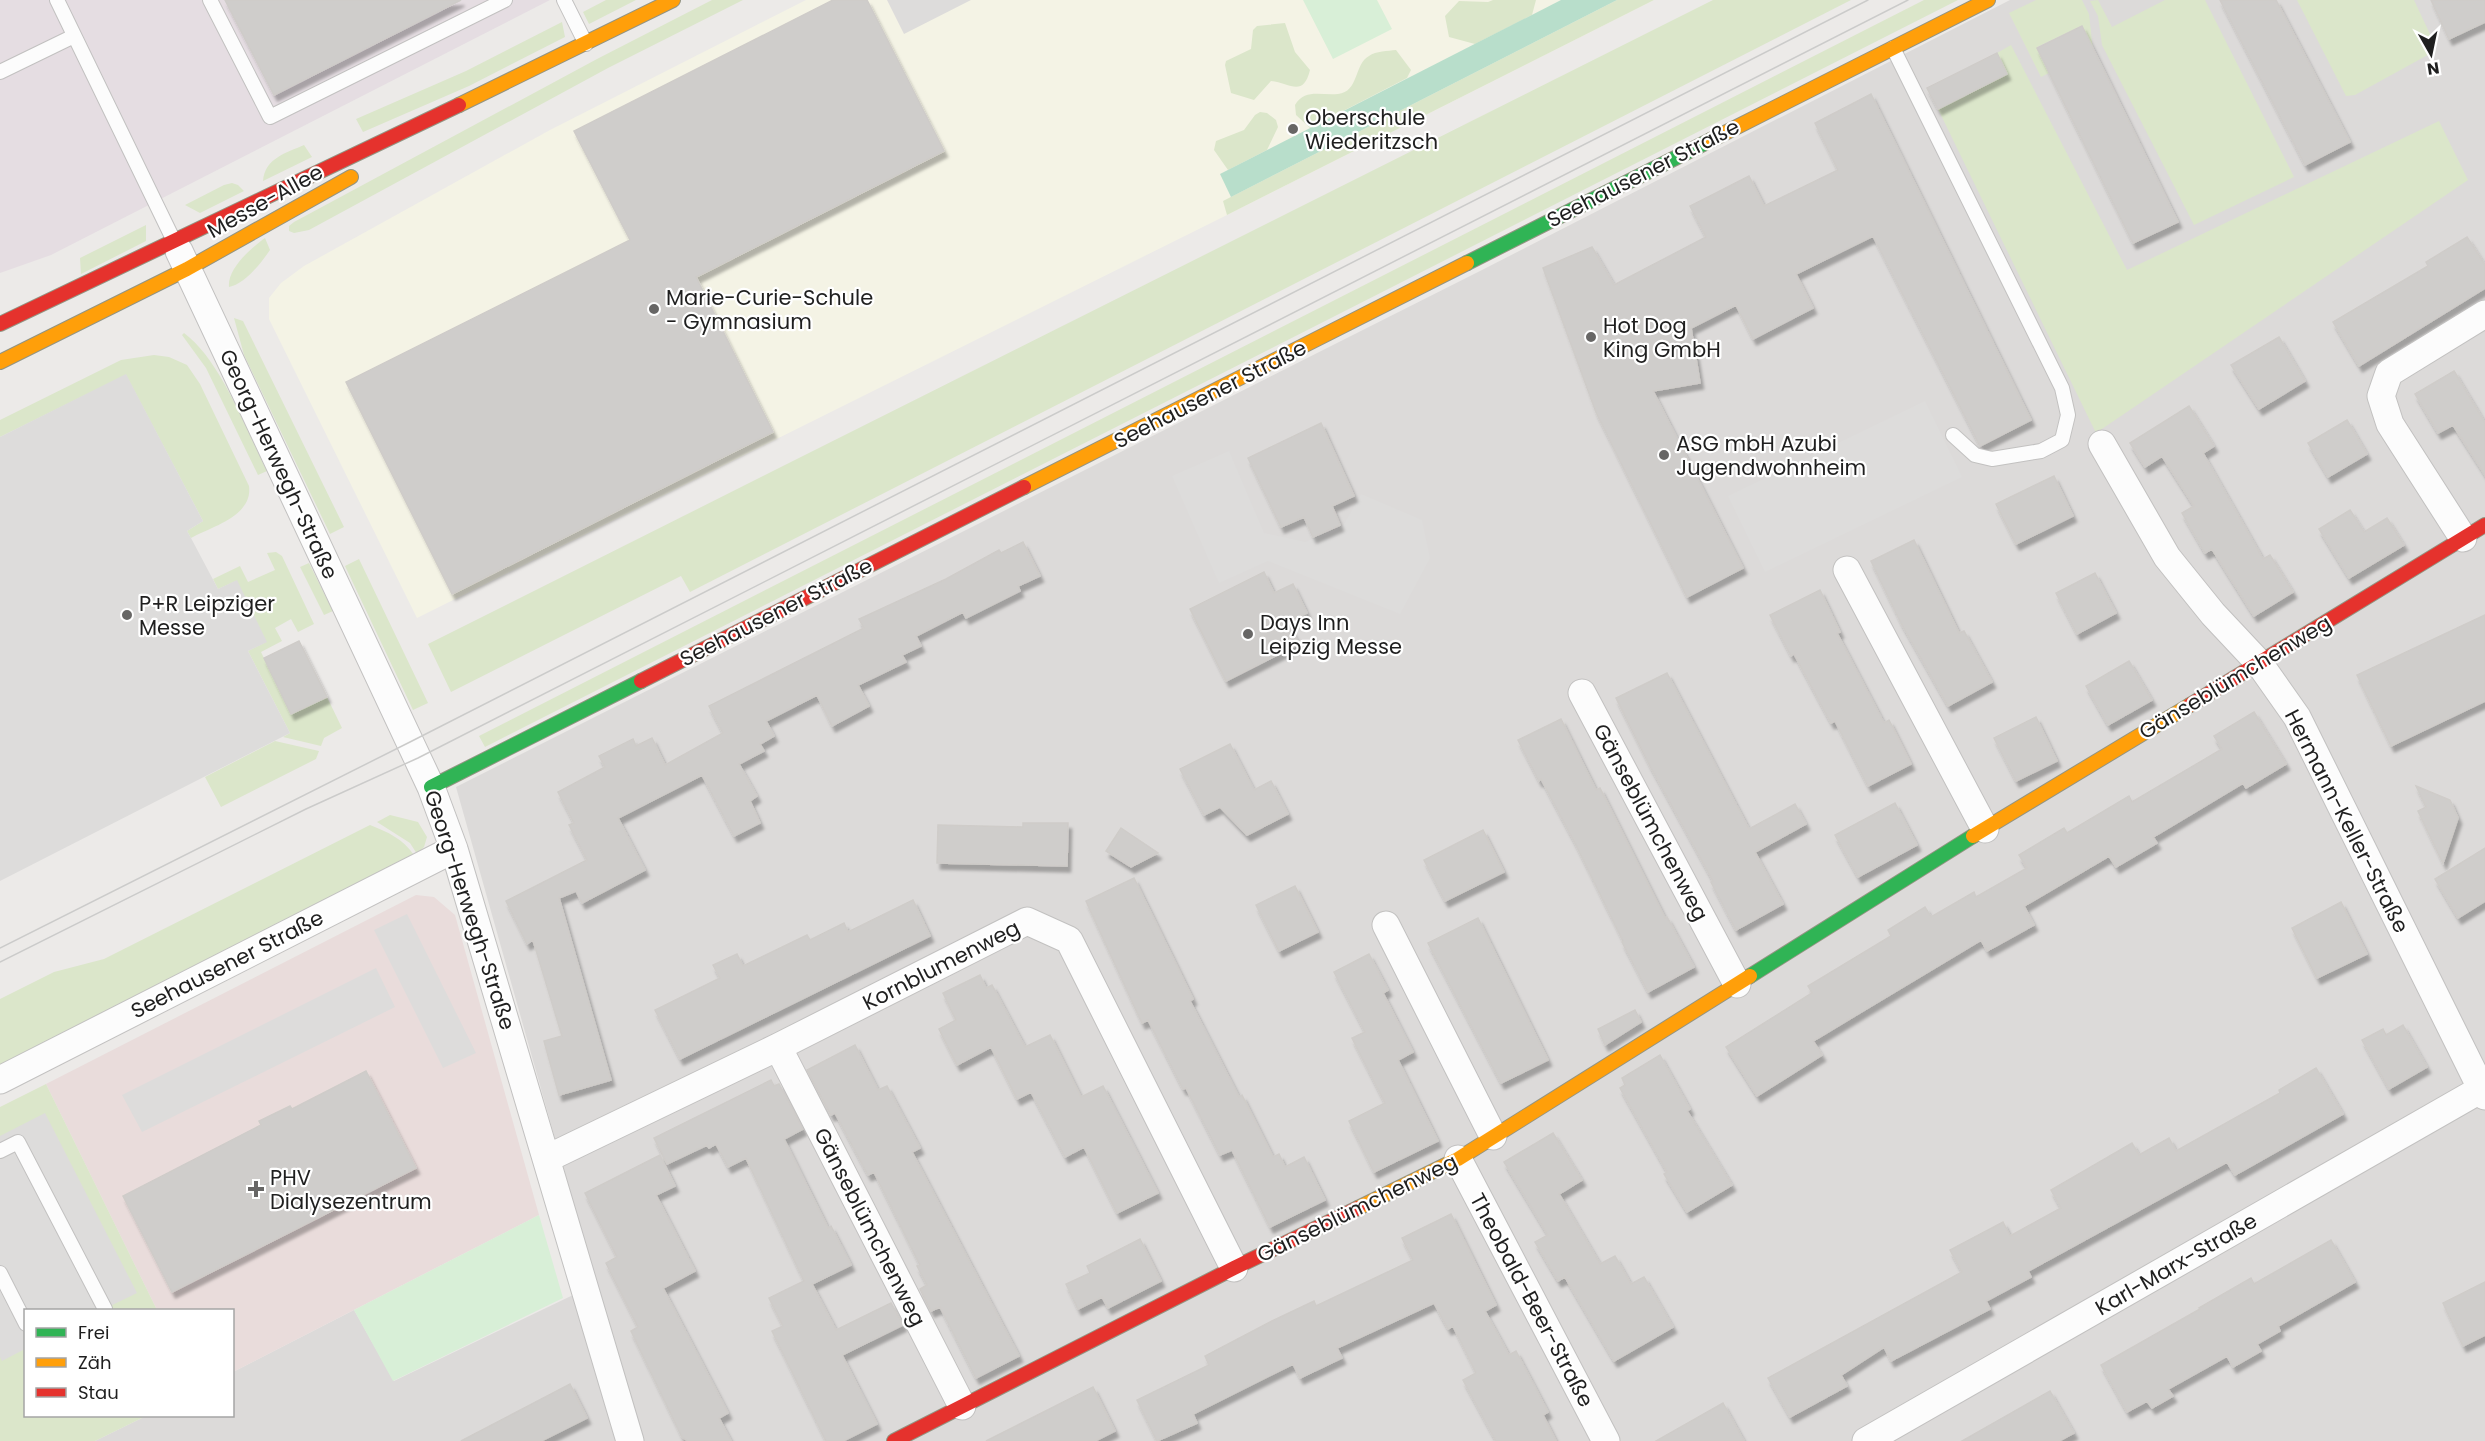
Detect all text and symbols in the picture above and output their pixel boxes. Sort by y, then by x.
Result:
north arrow [2401,24,2461,84]
text: N [2426,56,2441,81]
place label: Oberschule Wiederitzsch [1305,103,1438,156]
street label: Seehausener Straße [1542,112,1744,234]
marker: Oberschule Wiederitzsch [1286,122,1300,136]
street label: Messe-Allee [202,157,328,245]
place label: Marie-Curie-Schule - Gymnasium [666,283,873,336]
marker: Marie-Curie-Schule - Gymnasium [647,302,661,316]
place label: Hot Dog King GmbH [1603,311,1721,364]
marker: Hot Dog King GmbH [1584,330,1598,344]
street label: Seehausener Straße [1109,333,1311,455]
street label: Georg-Herwegh-Straße [213,344,345,584]
place label: ASG mbH Azubi Jugendwohnheim [1676,429,1866,482]
marker: ASG mbH Azubi Jugendwohnheim [1657,448,1671,462]
street label: Seehausener Straße [675,551,877,673]
place label: P+R Leipziger Messe [139,589,275,642]
marker: P+R Leipziger Messe [120,608,134,622]
place label: Days Inn Leipzig Messe [1260,608,1402,661]
street label: Gänseblümchenweg [2133,608,2337,746]
marker: Days Inn Leipzig Messe [1241,627,1255,641]
street label: Hermann-Keller-Straße [2278,704,2416,938]
street label: Gänseblümchenweg [1587,718,1715,926]
street label: Georg-Herwegh-Straße [417,786,523,1034]
street label: Seehausener Straße [126,903,328,1025]
street label: Kornblumenweg [858,913,1024,1017]
street label: Gänseblümchenweg [807,1123,933,1331]
street label: Gänseblümchenweg [1252,1147,1462,1269]
place label: PHV Dialysezentrum [270,1163,432,1216]
marker: PHV Dialysezentrum [247,1180,265,1198]
street label: Theobald-Beer-Straße [1463,1188,1601,1412]
street label: Karl-Marx-Straße [2090,1206,2262,1322]
legend [24,1309,234,1417]
text: Frei [78,1320,109,1345]
text: Zäh [78,1350,111,1375]
text: Stau [78,1380,119,1405]

